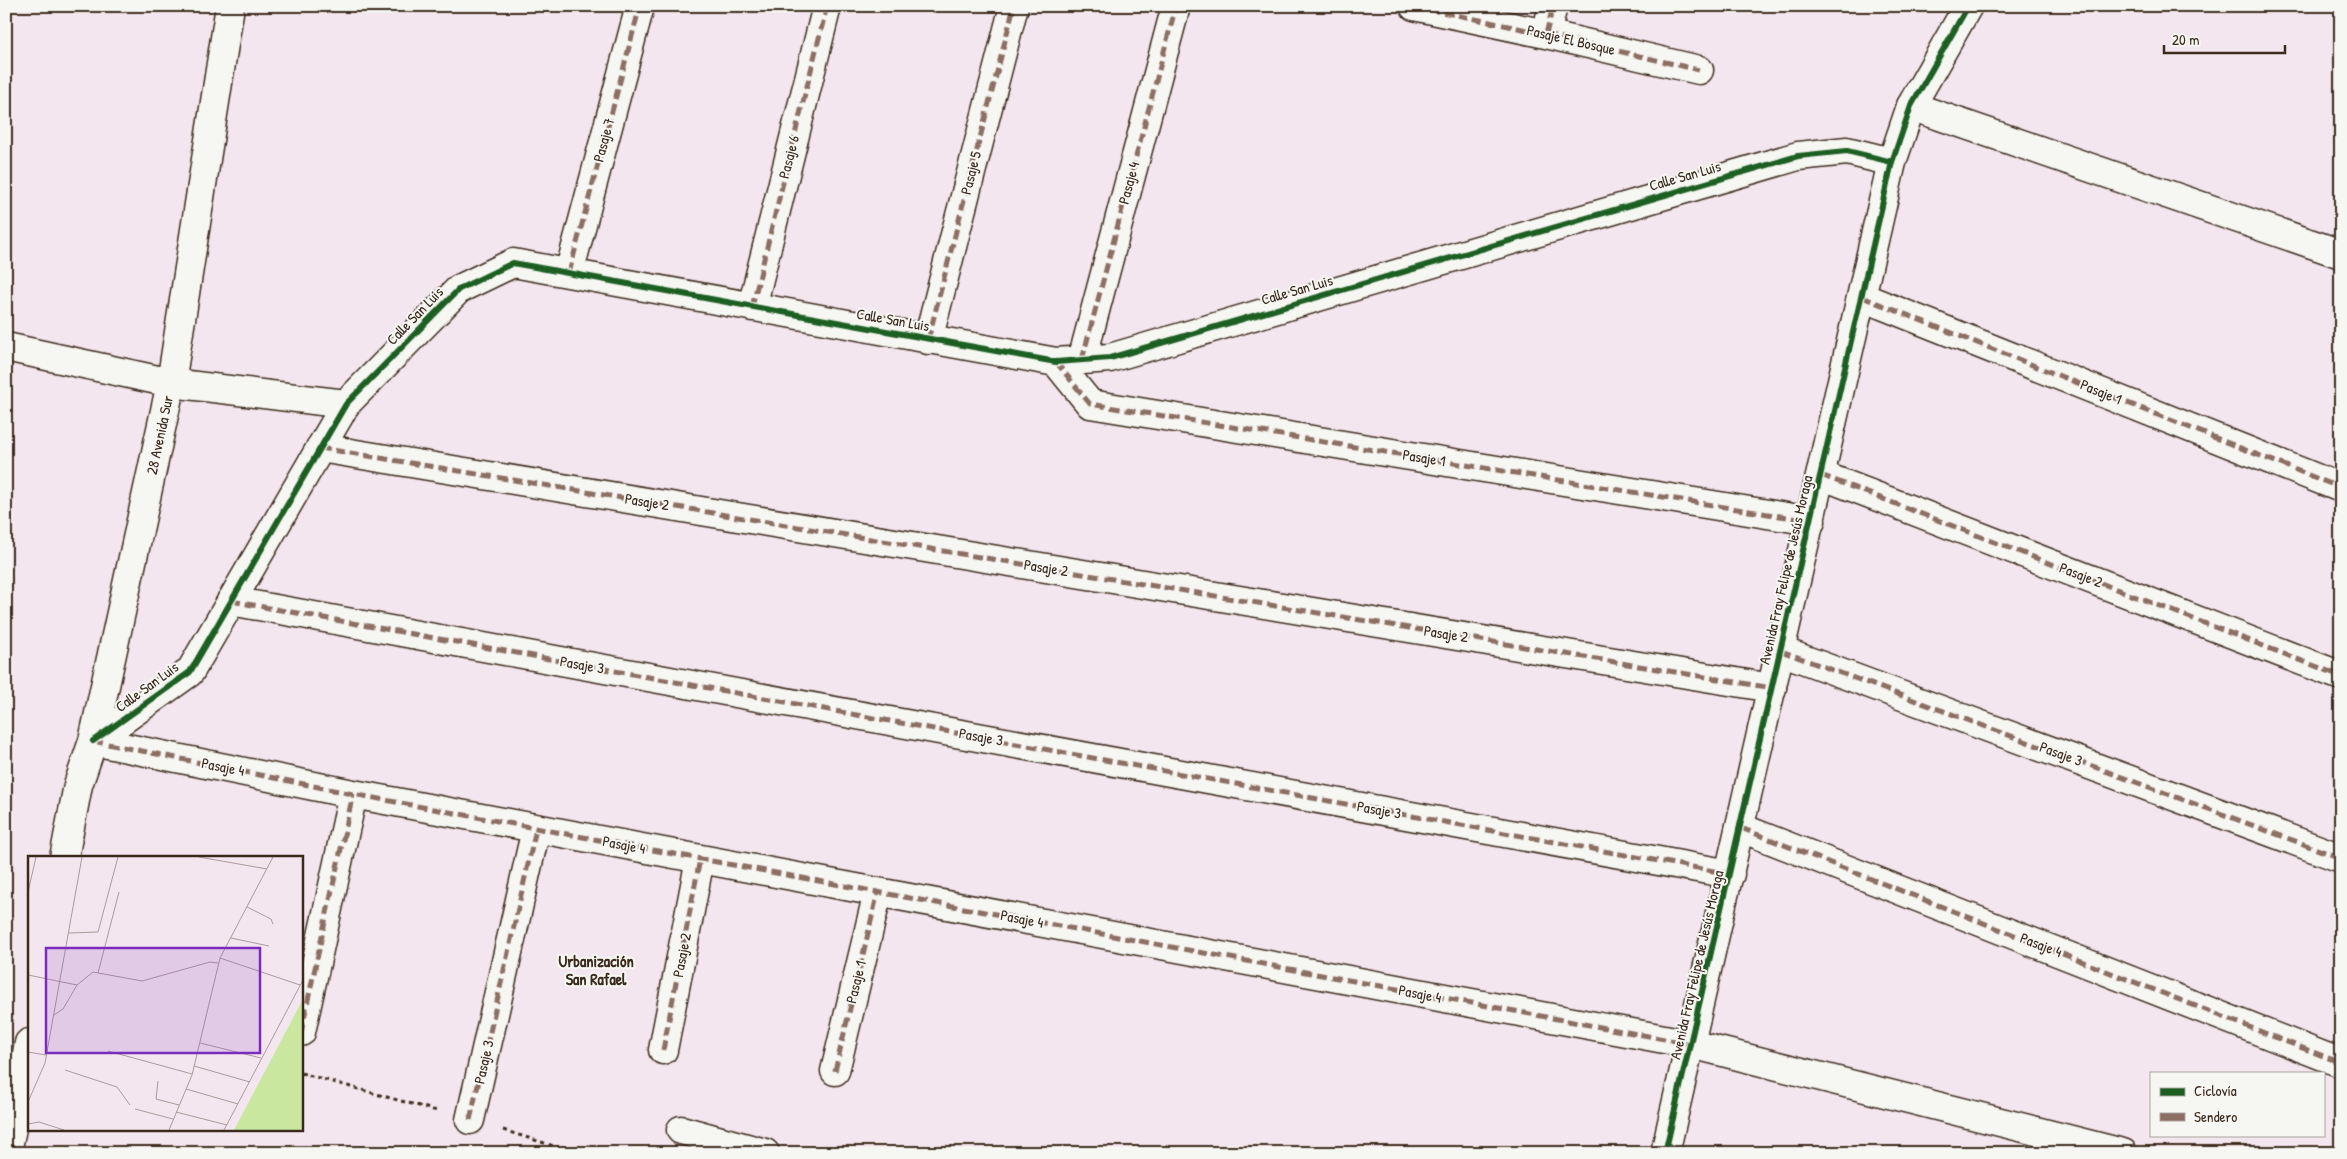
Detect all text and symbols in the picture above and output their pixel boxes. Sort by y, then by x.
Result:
street label: Pasaje El Bosque [1525,19,1617,60]
scale bar [2164,22,2286,54]
text: 20 m [2172,29,2199,50]
street label: Pasaje 7 [588,115,619,164]
street label: Pasaje 6 [773,133,804,181]
street label: Pasaje 5 [955,148,986,197]
street label: Calle San Luis [1647,155,1723,196]
street label: Pasaje 4 [1113,159,1144,207]
street label: Calle San Luis [1259,269,1335,310]
street label: Calle San Luis [381,282,448,349]
street label: Calle San Luis [855,303,931,336]
street label: Pasaje 1 [2077,374,2125,409]
street label: 28 Avenida Sur [141,393,178,476]
street label: Pasaje 1 [1401,444,1447,471]
street label: Avenida Fray Felipe de Jesús Moraga [1754,473,1818,666]
street label: Pasaje 2 [623,488,671,515]
street label: Pasaje 2 [1022,554,1070,581]
street label: Pasaje 2 [2057,557,2106,592]
street label: Pasaje 2 [1422,620,1470,647]
street label: Pasaje 3 [558,650,606,679]
street label: Calle San Luis [111,656,183,717]
street label: Pasaje 3 [957,722,1005,751]
street label: Pasaje 3 [2037,736,2086,771]
street label: Pasaje 4 [200,752,247,781]
street label: Pasaje 3 [1355,795,1403,824]
street label: Pasaje 4 [601,830,648,859]
inset map [28,856,302,1132]
street label: Avenida Fray Felipe de Jesús Moraga [1665,868,1729,1061]
street label: Pasaje 4 [999,904,1046,933]
street label: Pasaje 4 [2017,927,2066,962]
street label: Pasaje 2 [667,931,696,979]
district label: Urbanización San Rafael [558,950,634,990]
street label: Pasaje 1 [840,958,871,1005]
street label: Pasaje 4 [1397,979,1444,1008]
street label: Pasaje 3 [468,1038,499,1086]
legend [2150,1072,2324,1136]
text: Ciclovía [2194,1080,2237,1101]
text: Sendero [2194,1106,2237,1127]

